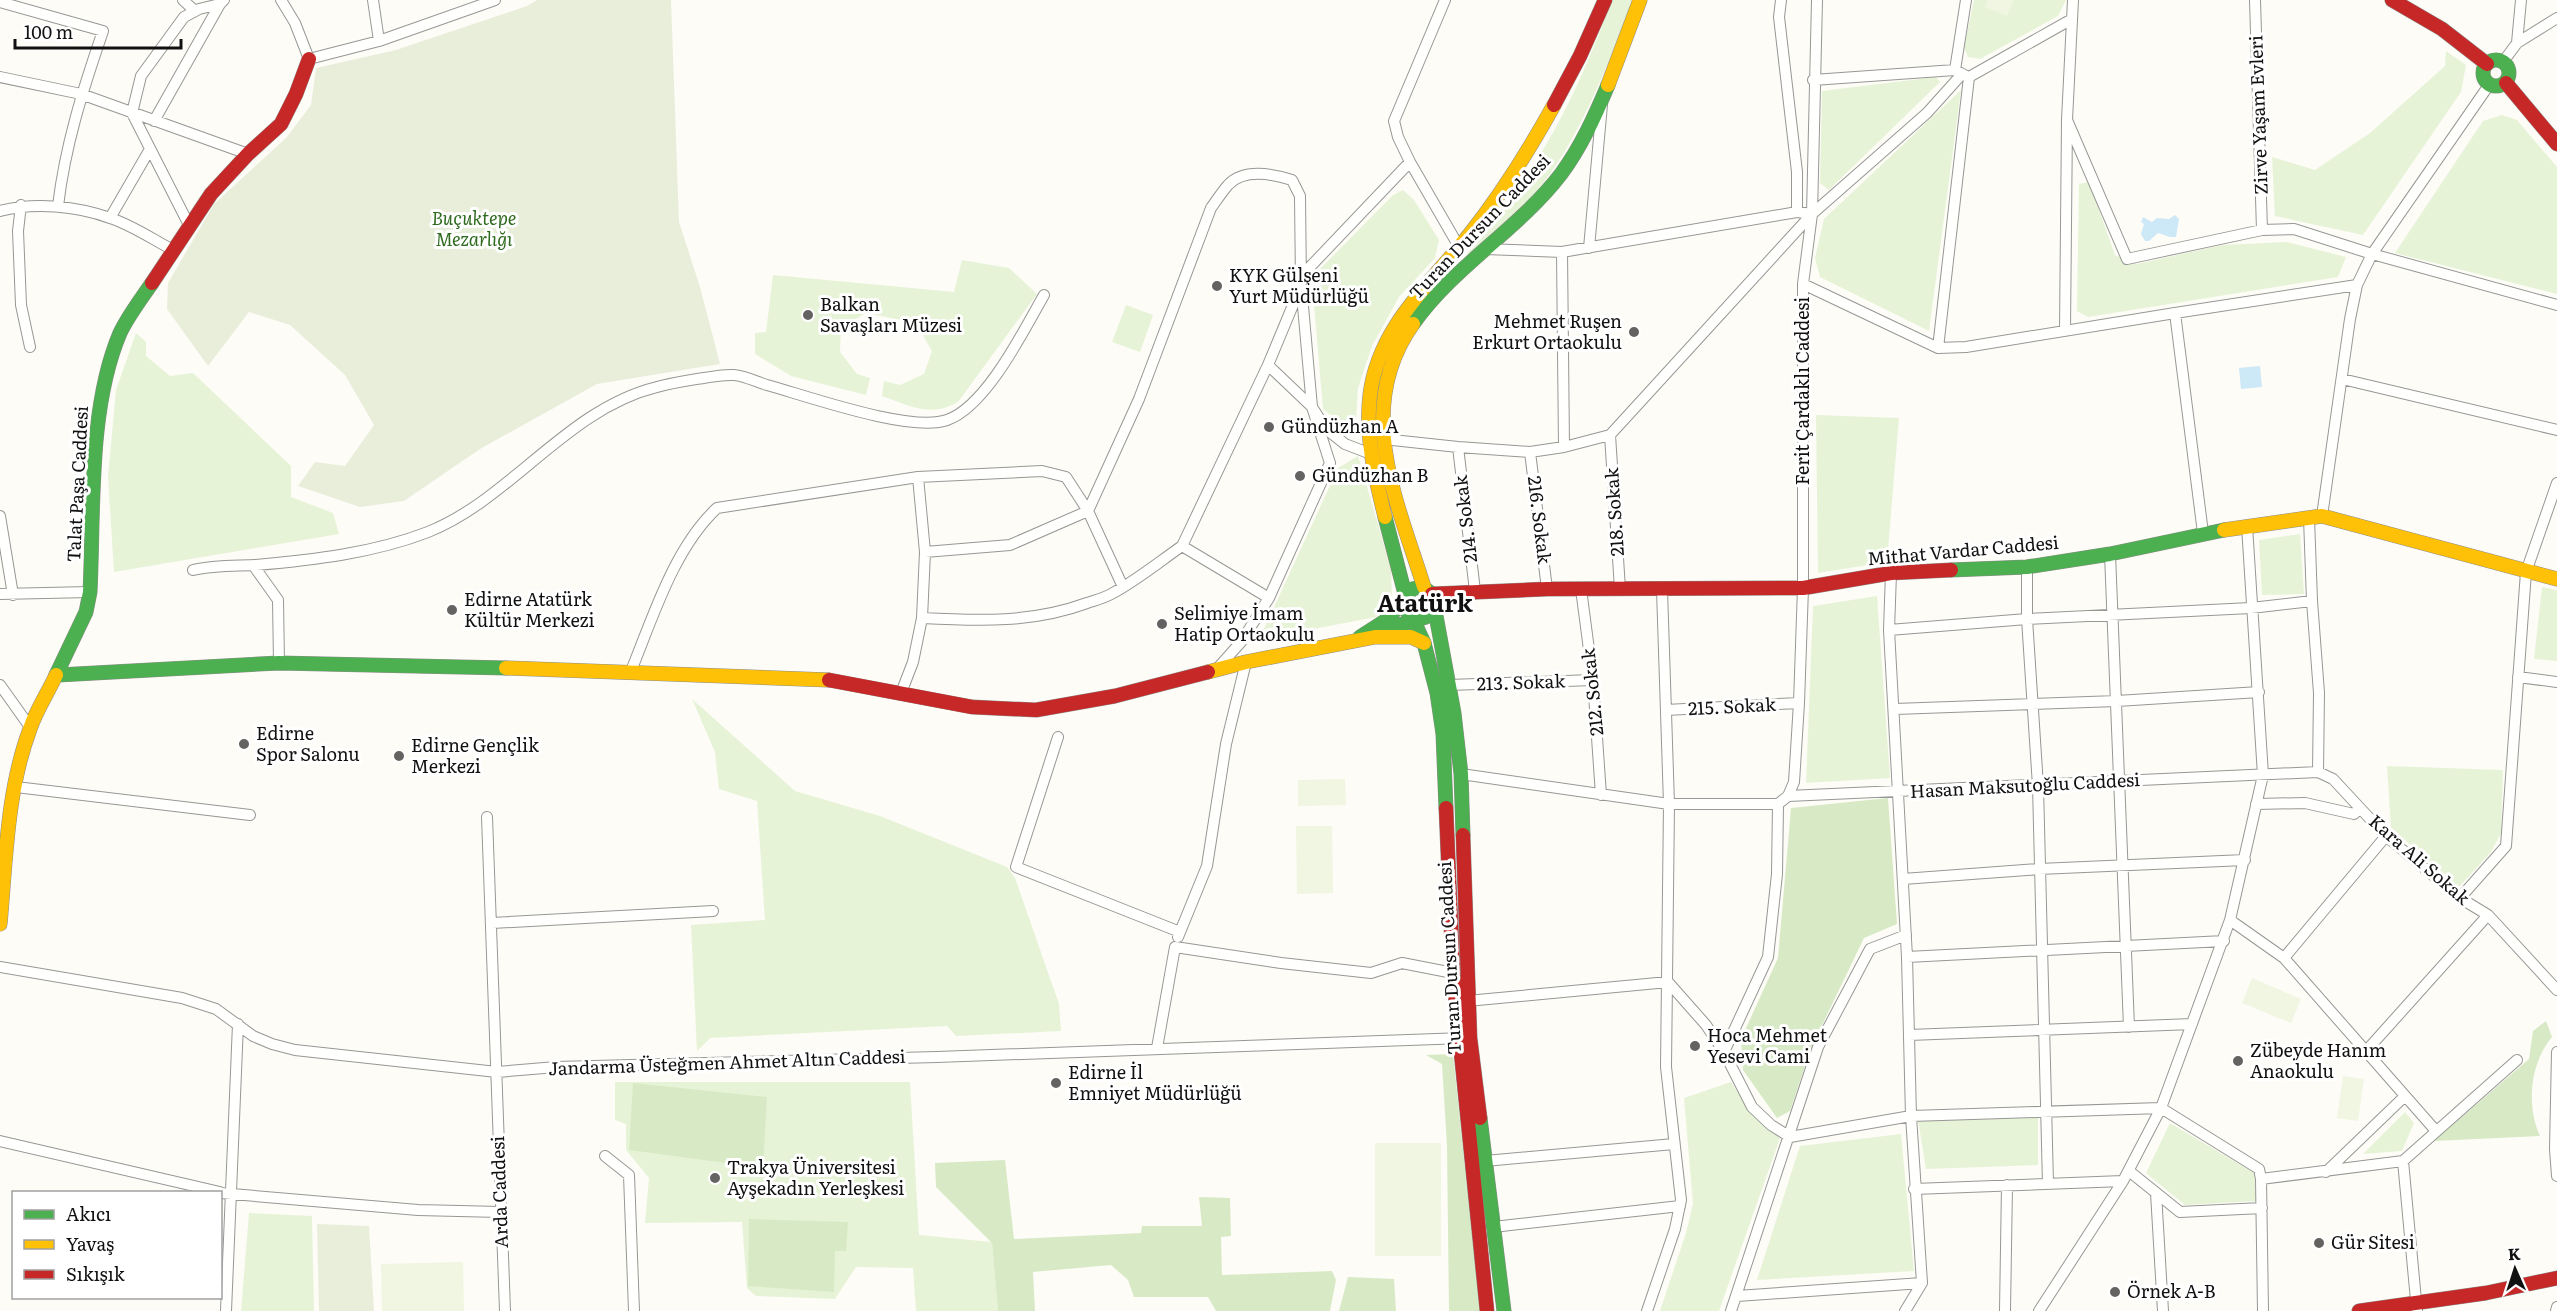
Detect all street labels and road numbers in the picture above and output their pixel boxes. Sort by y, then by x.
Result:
street label: Zirve Yaşam Evleri [2241,35,2274,195]
street label: Turan Dursun Caddesi [1402,147,1556,305]
street label: Ferit Çardaklı Caddesi [1788,297,1815,485]
street label: Talat Paşa Caddesi [59,405,94,563]
street label: 218. Sokak [1597,466,1630,557]
street label: 214. Sokak [1446,473,1483,564]
street label: 216. Sokak [1522,474,1559,566]
street label: Mithat Vardar Caddesi [1866,528,2060,571]
street label: 212. Sokak [1573,646,1610,737]
street label: 213. Sokak [1476,666,1567,697]
street label: 215. Sokak [1687,690,1778,721]
street label: Hasan Maksutoğlu Caddesi [1909,765,2141,804]
street label: Kara Ali Sokak [2364,807,2477,911]
street label: Turan Dursun Caddesi [1430,861,1467,1055]
street label: Jandarma Üsteğmen Ahmet Altın Caddesi [548,1042,906,1081]
street label: Arda Caddesi [483,1135,514,1249]

